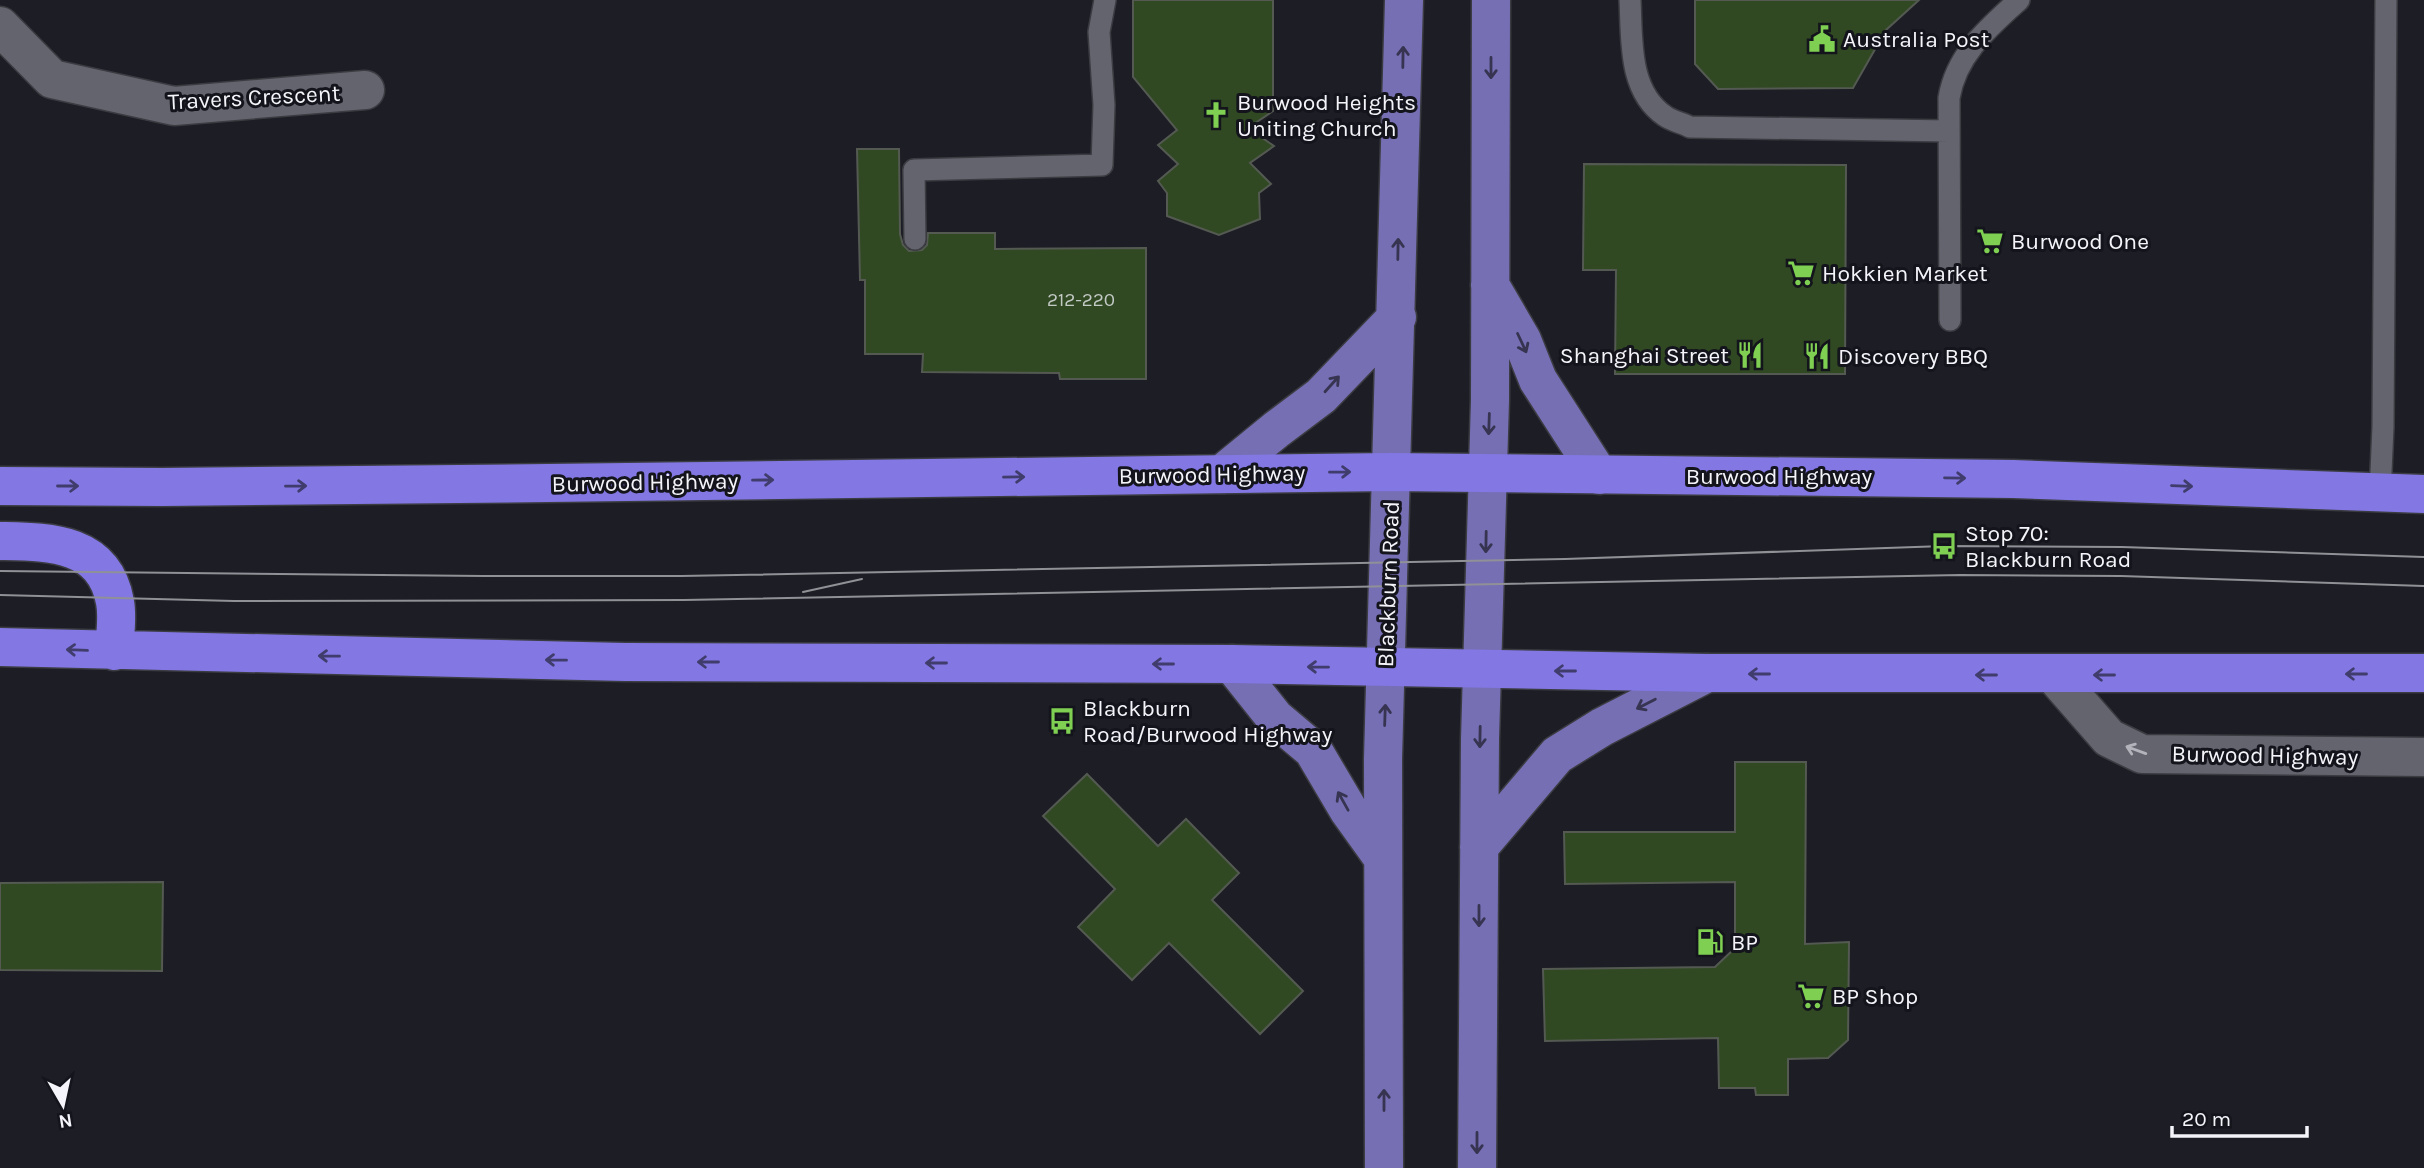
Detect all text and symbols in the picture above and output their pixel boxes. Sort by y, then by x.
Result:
public building icon: Australia Post [1807,24,1837,54]
place label: Australia Post [1843,26,1990,53]
one-way arrow [1396,46,1409,69]
one-way arrow [1484,56,1497,79]
street label: Travers Crescent [167,79,341,115]
place label: Burwood Heights Uniting Church [1237,89,1416,142]
church icon: Burwood Heights Uniting Church [1201,100,1231,130]
supermarket icon: Burwood One [1975,226,2005,256]
place label: Burwood One [2011,228,2149,255]
one-way arrow [1391,237,1405,260]
supermarket icon: Hokkien Market [1786,258,1816,288]
place label: Hokkien Market [1822,260,1988,287]
house number: 212-220 [1047,289,1115,311]
one-way arrow [1516,331,1529,353]
restaurant icon: Shanghai Street [1735,340,1765,370]
restaurant icon: Discovery BBQ [1802,341,1832,371]
place label: Shanghai Street [1560,342,1729,369]
place label: Discovery BBQ [1838,343,1988,370]
one-way arrow [1323,376,1340,393]
one-way arrow [1482,413,1495,436]
street label: Burwood Highway [1119,459,1306,490]
street label: Burwood Highway [1686,463,1873,490]
one-way arrow [1328,465,1351,479]
street label: Burwood Highway [552,467,739,498]
one-way arrow [1003,470,1026,483]
one-way arrow [1943,471,1966,485]
one-way arrow [751,473,774,487]
one-way arrow [56,479,79,493]
one-way arrow [284,479,307,492]
one-way arrow [2171,479,2194,492]
street label: Blackburn Road [1372,500,1405,668]
place label: Stop 70: Blackburn Road [1965,520,2131,573]
one-way arrow [1479,530,1493,553]
bus stop icon: Stop 70: Blackburn Road [1929,531,1959,561]
one-way arrow [66,643,89,657]
one-way arrow [318,649,341,662]
one-way arrow [545,653,568,667]
one-way arrow [697,655,720,669]
one-way arrow [925,656,948,670]
one-way arrow [1152,657,1175,671]
one-way arrow [1307,660,1330,674]
one-way arrow [1554,664,1577,678]
one-way arrow [1747,667,1770,681]
one-way arrow [2345,667,2368,681]
one-way arrow [1975,668,1998,682]
one-way arrow [2093,668,2116,682]
place label: Blackburn Road/Burwood Highway [1083,695,1333,748]
one-way arrow [1636,698,1657,712]
one-way arrow [1378,704,1391,727]
bus stop icon: Blackburn Road/Burwood Highway [1047,706,1077,736]
one-way arrow [1473,726,1487,749]
street label: Burwood Highway [2171,740,2359,771]
one-way arrow [2126,742,2148,755]
one-way arrow [1336,791,1350,811]
one-way arrow [1472,904,1486,927]
fuel station icon: BP [1695,927,1725,957]
place label: BP [1731,929,1758,956]
supermarket icon: BP Shop [1796,981,1826,1011]
place label: BP Shop [1832,983,1918,1010]
north arrow [28,1070,98,1140]
one-way arrow [1377,1089,1391,1112]
scale bar [2172,1094,2307,1138]
text: 20 m [2182,1107,2231,1131]
text: N [57,1109,74,1133]
one-way arrow [1470,1131,1484,1154]

